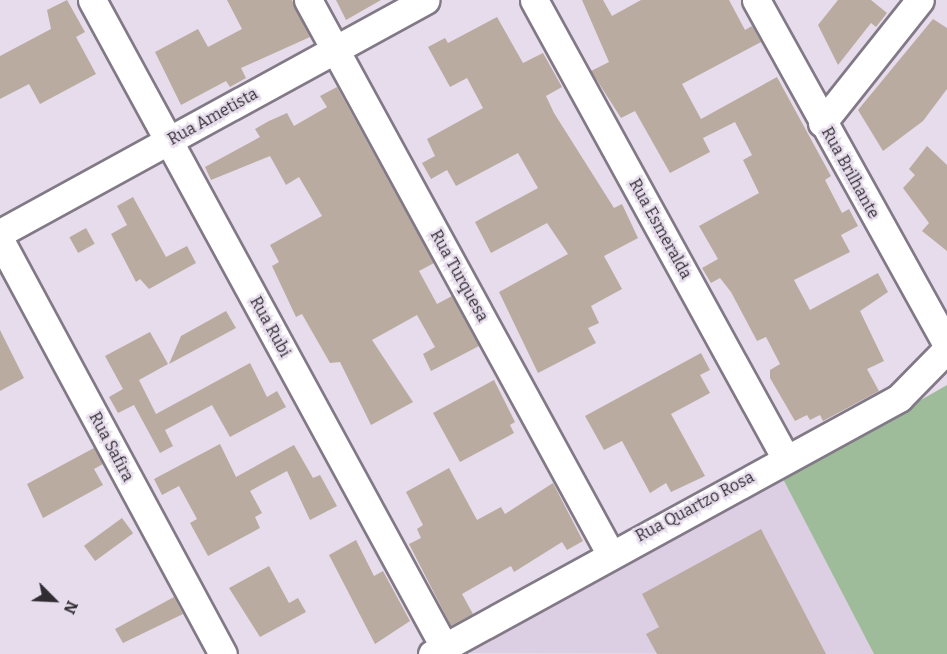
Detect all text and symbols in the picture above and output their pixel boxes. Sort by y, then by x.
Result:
street label: Rua Ametista [165,84,261,150]
street label: Rua Brilhante [817,124,883,222]
street label: Rua Esmeralda [625,176,695,282]
street label: Rua Turquesa [426,227,492,325]
street label: Rua Rubi [246,293,294,361]
street label: Rua Safira [85,409,137,485]
street label: Rua Quartzo Rosa [632,468,758,546]
north arrow [24,570,84,630]
text: N [60,598,82,617]

